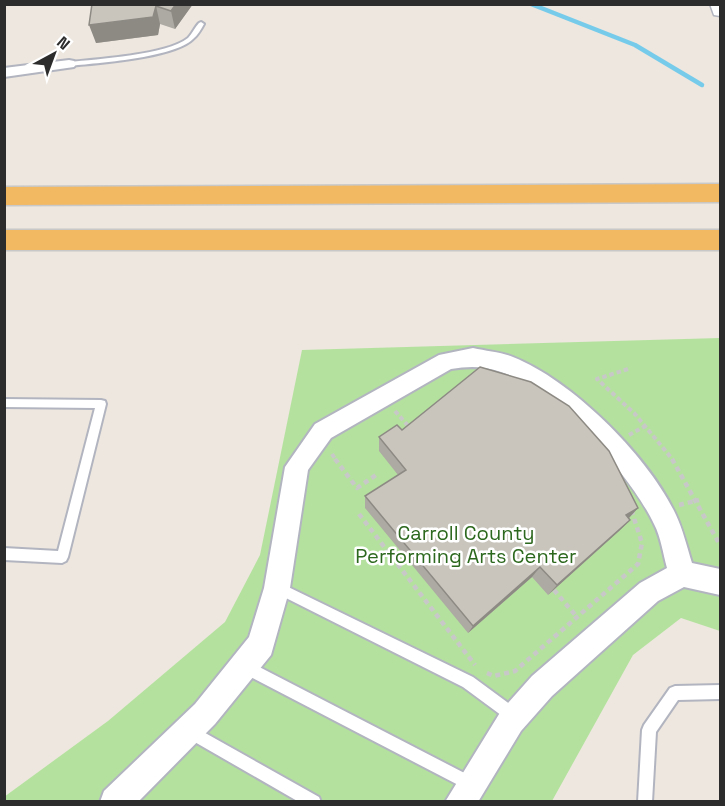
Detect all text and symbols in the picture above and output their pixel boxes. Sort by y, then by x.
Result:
north arrow [24,24,84,84]
text: N [53,32,74,55]
park label: Carroll County Performing Arts Center [355,520,577,569]

